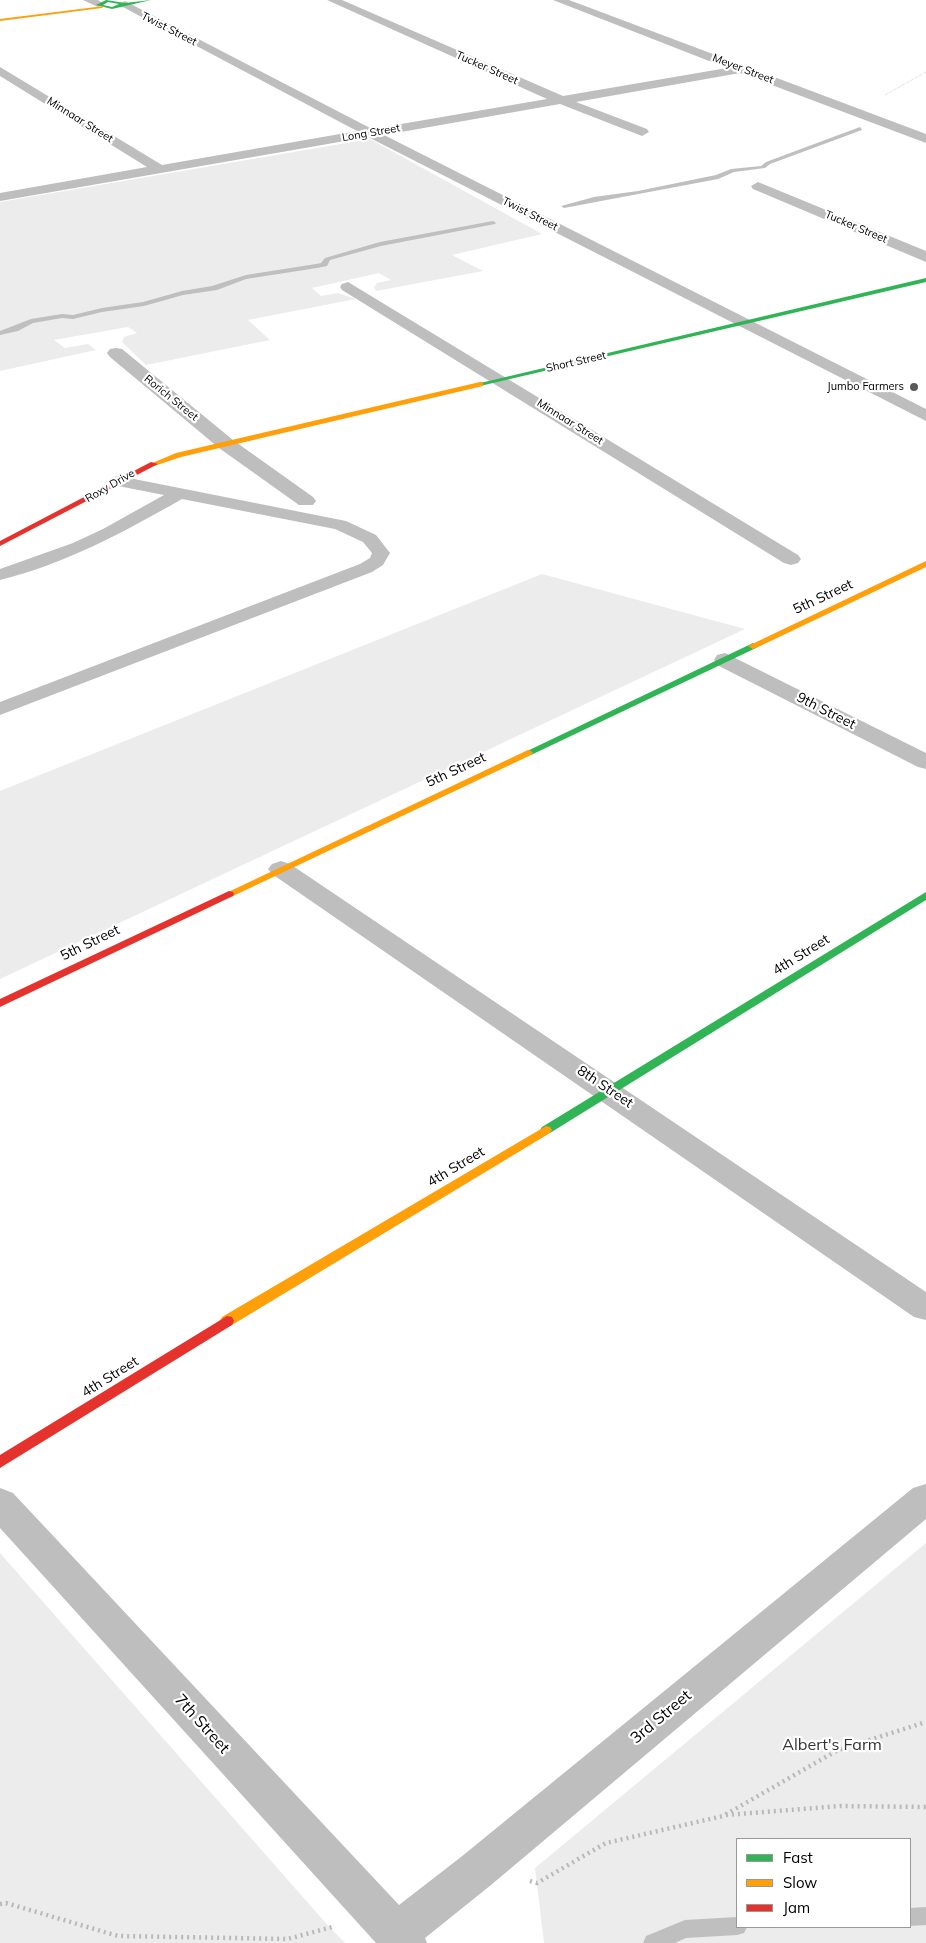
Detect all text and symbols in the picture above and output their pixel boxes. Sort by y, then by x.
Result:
street label: Twist Street [139,9,199,49]
street label: Tucker Street [454,48,520,88]
street label: Meyer Street [711,51,775,87]
street label: Minnaar Street [45,94,115,146]
street label: Long Street [341,121,401,145]
street label: Twist Street [500,194,560,234]
street label: Tucker Street [823,208,889,246]
street label: Short Street [545,349,607,375]
street label: Rorich Street [141,372,201,424]
place label: Jumbo Farmers [827,380,904,394]
marker: Jumbo Farmers [908,381,920,393]
street label: Minnaar Street [535,396,605,448]
street label: Roxy Drive [83,467,137,505]
street label: 5th Street [791,576,855,618]
street label: 9th Street [794,689,858,733]
street label: 5th Street [424,749,488,791]
street label: 5th Street [58,921,122,965]
street label: 4th Street [769,931,833,979]
street label: 8th Street [574,1062,636,1112]
street label: 4th Street [424,1143,488,1191]
street label: 4th Street [78,1353,142,1401]
street label: 3rd Street [627,1686,695,1748]
street label: 7th Street [170,1690,234,1758]
park label: Albert's Farm [782,1735,882,1755]
legend [736,1838,911,1928]
text: Fast [783,1848,813,1867]
text: Slow [783,1873,817,1892]
text: Jam [783,1898,810,1917]

